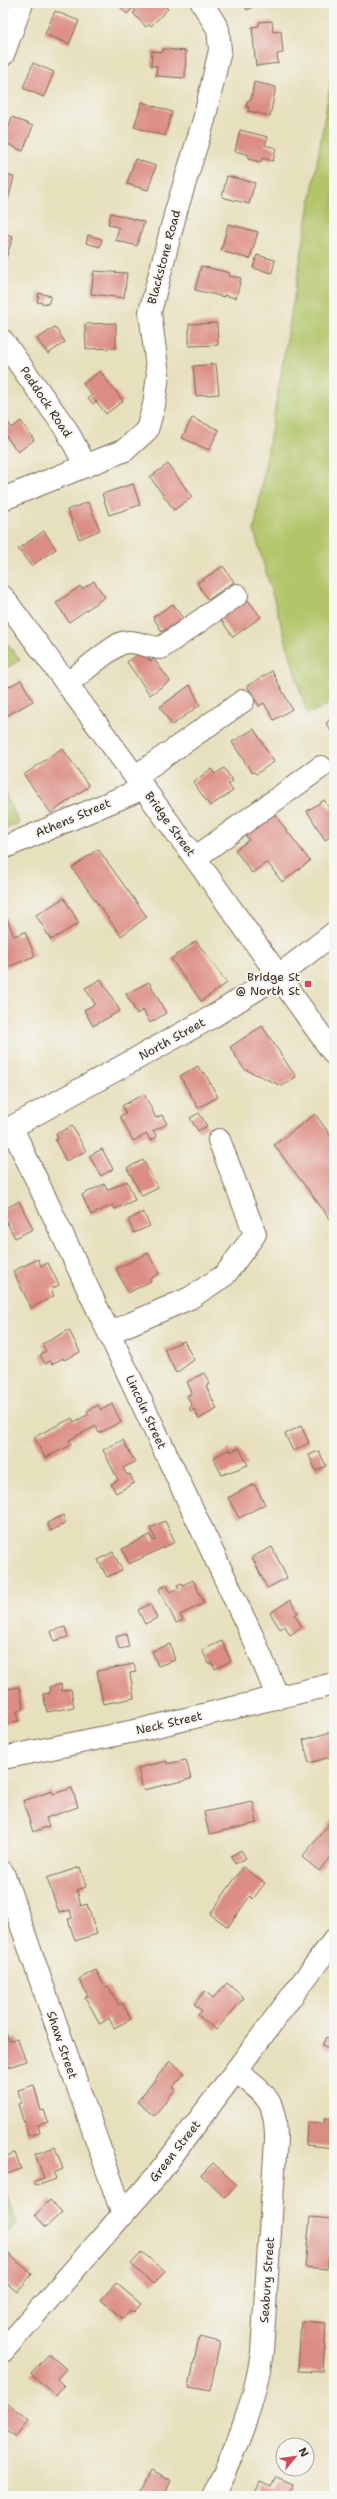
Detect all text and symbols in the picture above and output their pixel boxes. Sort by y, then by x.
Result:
street label: Blackstone Road [144,208,184,306]
street label: Peddock Road [16,363,76,441]
street label: Bridge Street [141,788,199,860]
street label: Athens Street [33,795,113,841]
place label: Bridge St @ North St [236,969,300,999]
marker: Bridge St @ North St [303,979,313,989]
street label: North Street [136,1014,208,1064]
street label: Lincoln Street [122,1372,170,1452]
street label: Neck Street [134,1708,204,1738]
street label: Shaw Street [43,2009,81,2081]
street label: Green Street [146,2117,204,2185]
street label: Seabury Street [256,2236,278,2324]
north arrow [275,2437,315,2477]
text: N [295,2445,312,2460]

